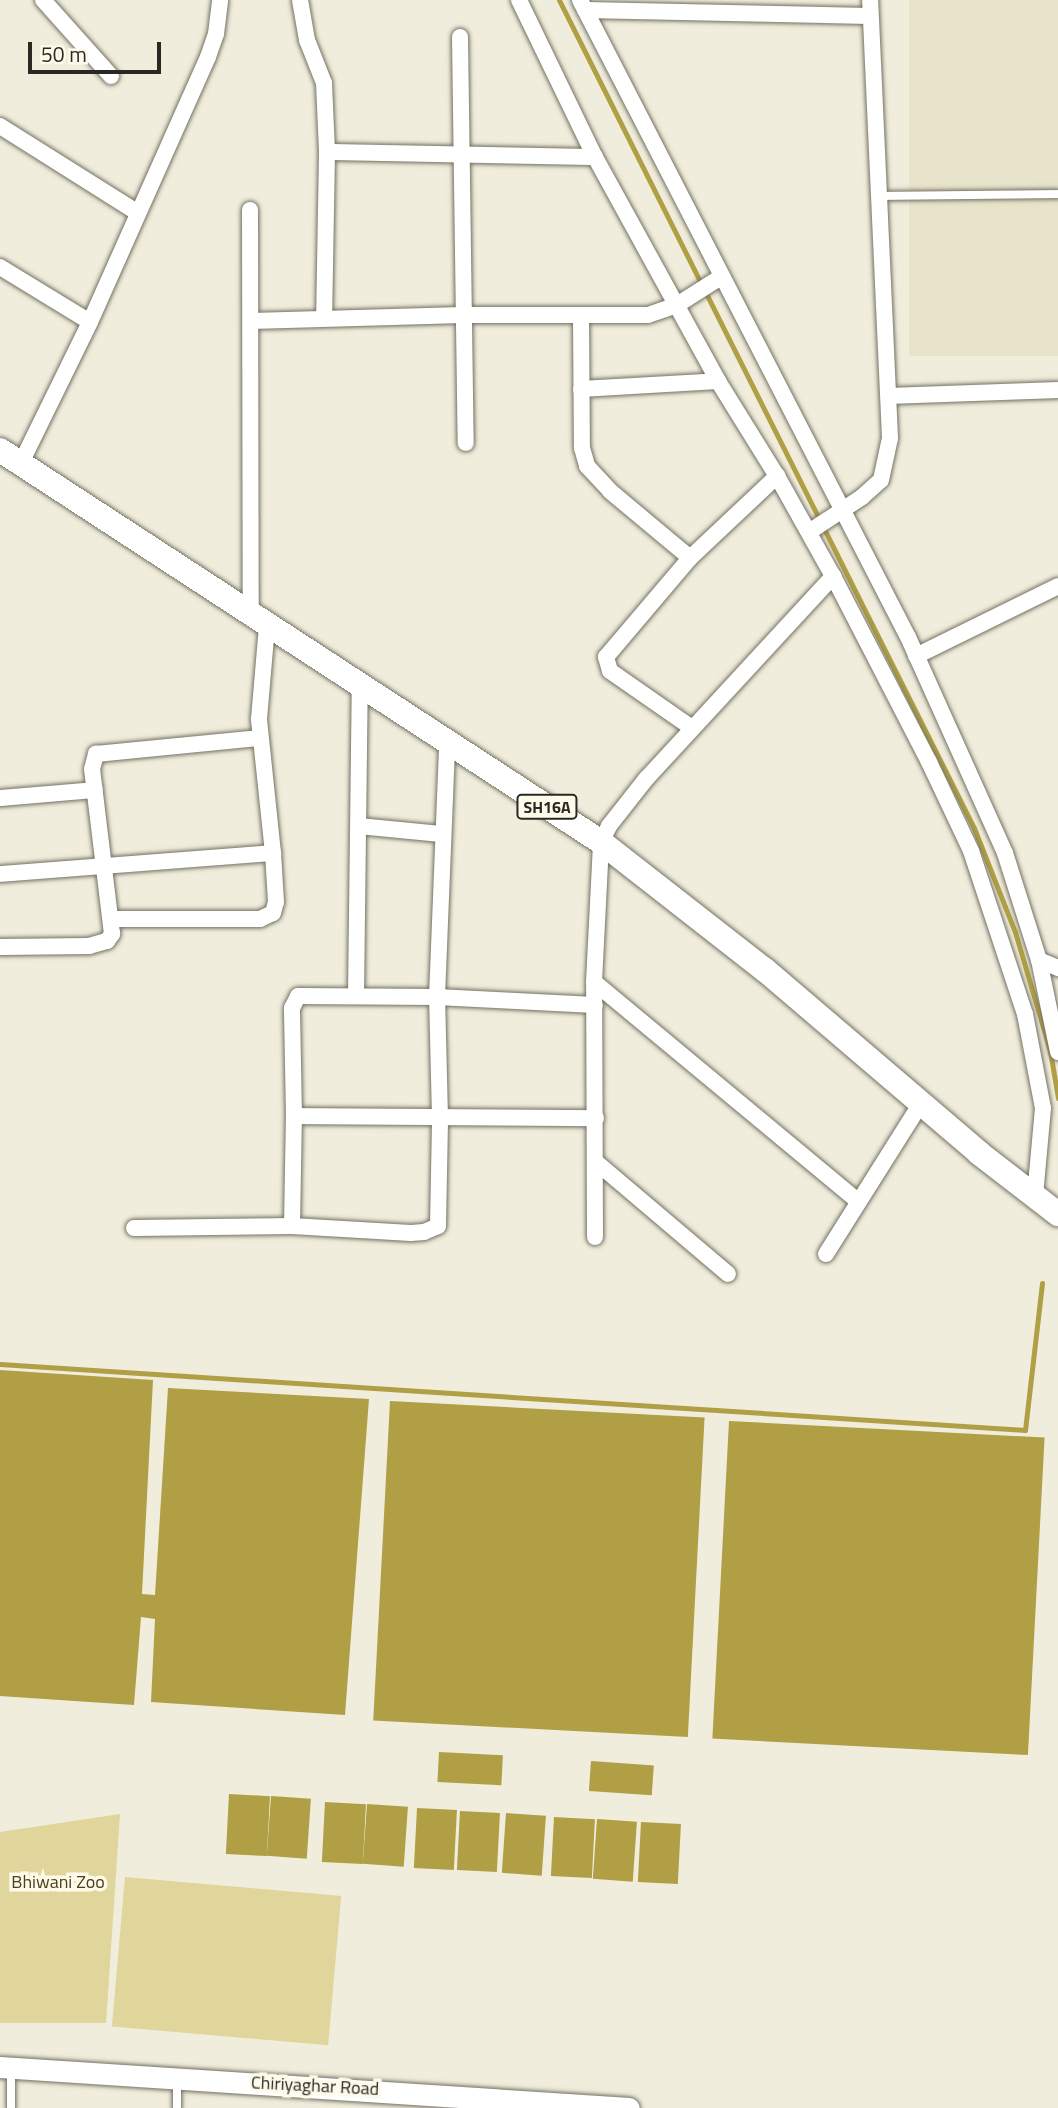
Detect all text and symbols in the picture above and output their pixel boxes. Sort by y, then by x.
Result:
scale bar [32,28,164,72]
text: 50 m [41,38,87,70]
road number: SH16A [516,794,578,820]
park label: Bhiwani Zoo [11,1871,105,1893]
street label: Chiriyaghar Road [250,2072,380,2100]

